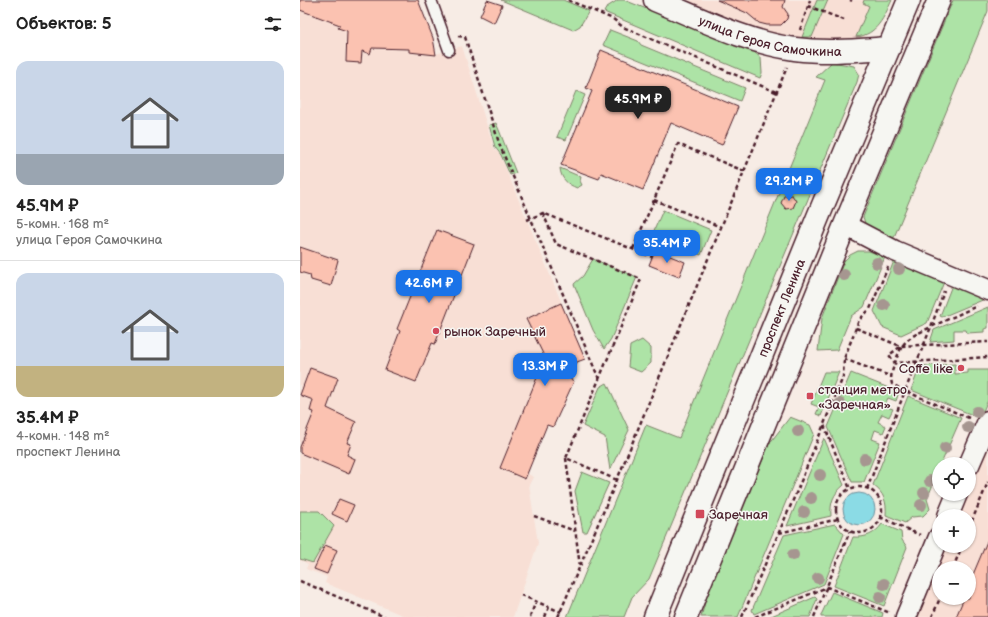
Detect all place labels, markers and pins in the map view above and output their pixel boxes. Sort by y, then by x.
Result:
pin: 45.9M ₽ [601,86,675,120]
pin: 29.2M ₽ [752,168,826,202]
pin: 35.4M ₽ [630,230,704,264]
pin: 42.6M ₽ [392,270,466,304]
place label: рынок Заречный [444,324,546,340]
marker: рынок Заречный [431,326,441,336]
pin: 13.3M ₽ [508,353,582,387]
place label: Coffe like [899,361,953,377]
marker: Coffe like [956,363,966,373]
place label: станция метро «Заречная» [818,382,907,413]
marker: станция метро «Заречная» [805,391,815,401]
place label: Заречная [709,507,768,523]
marker: Заречная [694,508,706,520]

